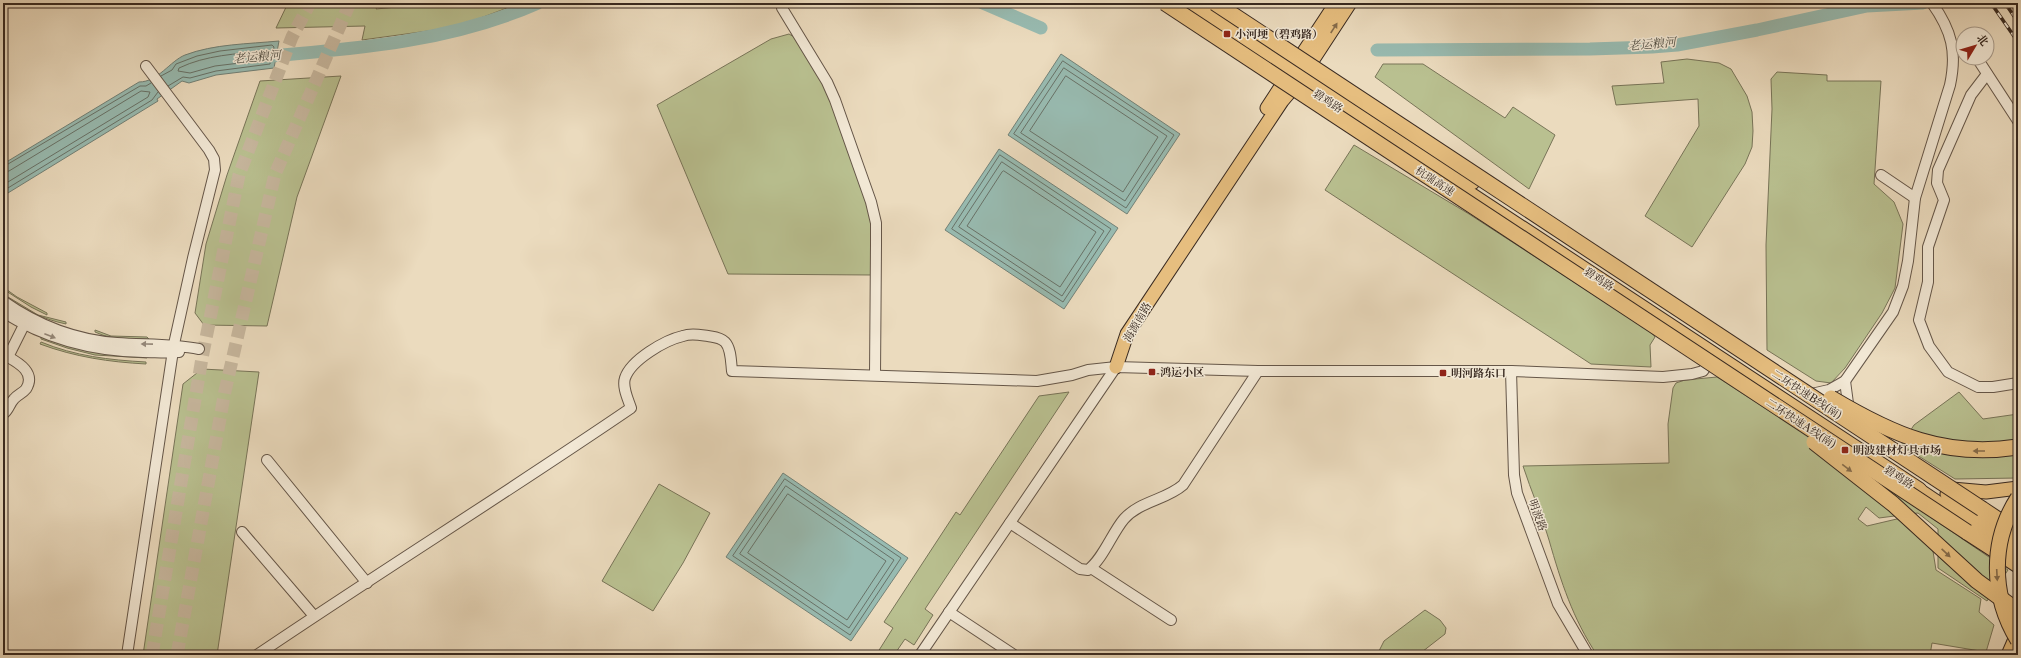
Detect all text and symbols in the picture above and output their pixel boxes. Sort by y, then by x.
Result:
one-way arrow [1330,22,1338,33]
north arrow [1955,26,1995,66]
place label: 小河埂（碧鸡路） [1235,27,1323,41]
marker: 小河埂（碧鸡路） [1222,29,1232,39]
text: 北 [1974,31,1992,48]
water label: 老运粮河 [1627,34,1679,53]
water label: 老运粮河 [232,47,284,66]
street label: 碧鸡路 [1310,86,1346,116]
street label: 杭瑞高速 [1413,163,1457,199]
street label: 碧鸡路 [1581,264,1617,294]
street label: 海源南路 [1120,299,1154,345]
one-way arrow [44,334,56,340]
one-way arrow [140,341,153,347]
place label: 鸿运小区 [1160,365,1204,379]
place label: 明河路东口 [1451,366,1506,380]
street label: 二环快速B线(南) [1769,366,1845,422]
marker: 鸿运小区 [1147,367,1157,377]
marker: 明河路东口 [1438,368,1448,378]
street label: 二环快速A线(南) [1763,395,1839,451]
place label: 明波建材灯具市场 [1853,443,1941,457]
marker: 明波建材灯具市场 [1840,445,1850,455]
one-way arrow [1972,448,1985,454]
street label: 碧鸡路 [1881,462,1917,492]
one-way arrow [1842,463,1853,472]
street label: 明波路 [1526,497,1550,533]
one-way arrow [1941,548,1950,557]
one-way arrow [1994,569,2001,581]

